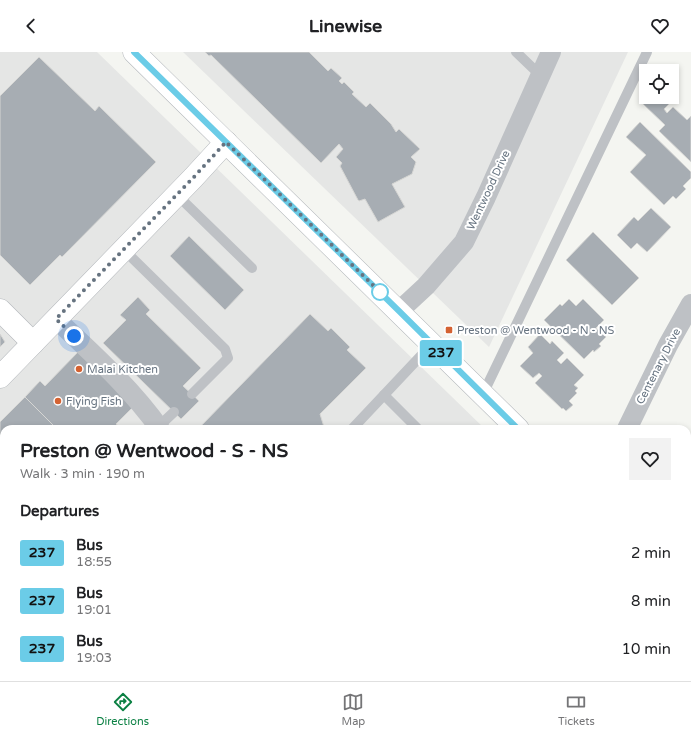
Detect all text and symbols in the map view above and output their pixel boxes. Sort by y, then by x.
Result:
icon: back [20,15,42,37]
text: Linewise [309,15,382,37]
icon: heart [649,15,671,37]
map controls [639,64,679,104]
button: locate [639,64,679,104]
street label: Wentwood Drive [464,148,513,232]
unlabelled marker [371,283,389,301]
place label: Preston @ Wentwood - N - NS [457,324,615,337]
marker: Preston @ Wentwood - N - NS [444,325,454,335]
your location [64,326,84,346]
street label: Centenary Drive [634,326,683,406]
line badge: 237 [418,340,464,366]
text: 237 [428,344,454,361]
place label: Malai Kitchen [87,363,158,376]
marker: Malai Kitchen [74,364,84,374]
place label: Flying Fish [66,395,122,408]
marker: Flying Fish [53,396,63,406]
button: heart [629,438,671,480]
text: Preston @ Wentwood - S - NS [20,440,288,462]
text: Walk · 3 min · 190 m [20,466,145,482]
text: Departures [20,502,99,520]
text: Bus [76,536,103,554]
text: 237 [29,544,55,561]
text: 2 min [631,544,671,562]
text: 18:55 [76,554,112,570]
text: Bus [76,584,103,602]
text: 237 [29,592,55,609]
text: 8 min [631,592,671,610]
text: 19:01 [76,602,112,618]
text: Bus [76,632,103,650]
text: 237 [29,640,55,657]
text: 10 min [622,640,671,658]
text: 19:03 [76,650,112,666]
tab: Directions [96,691,149,728]
tab: Map [342,691,365,728]
tab: Tickets [558,691,595,728]

